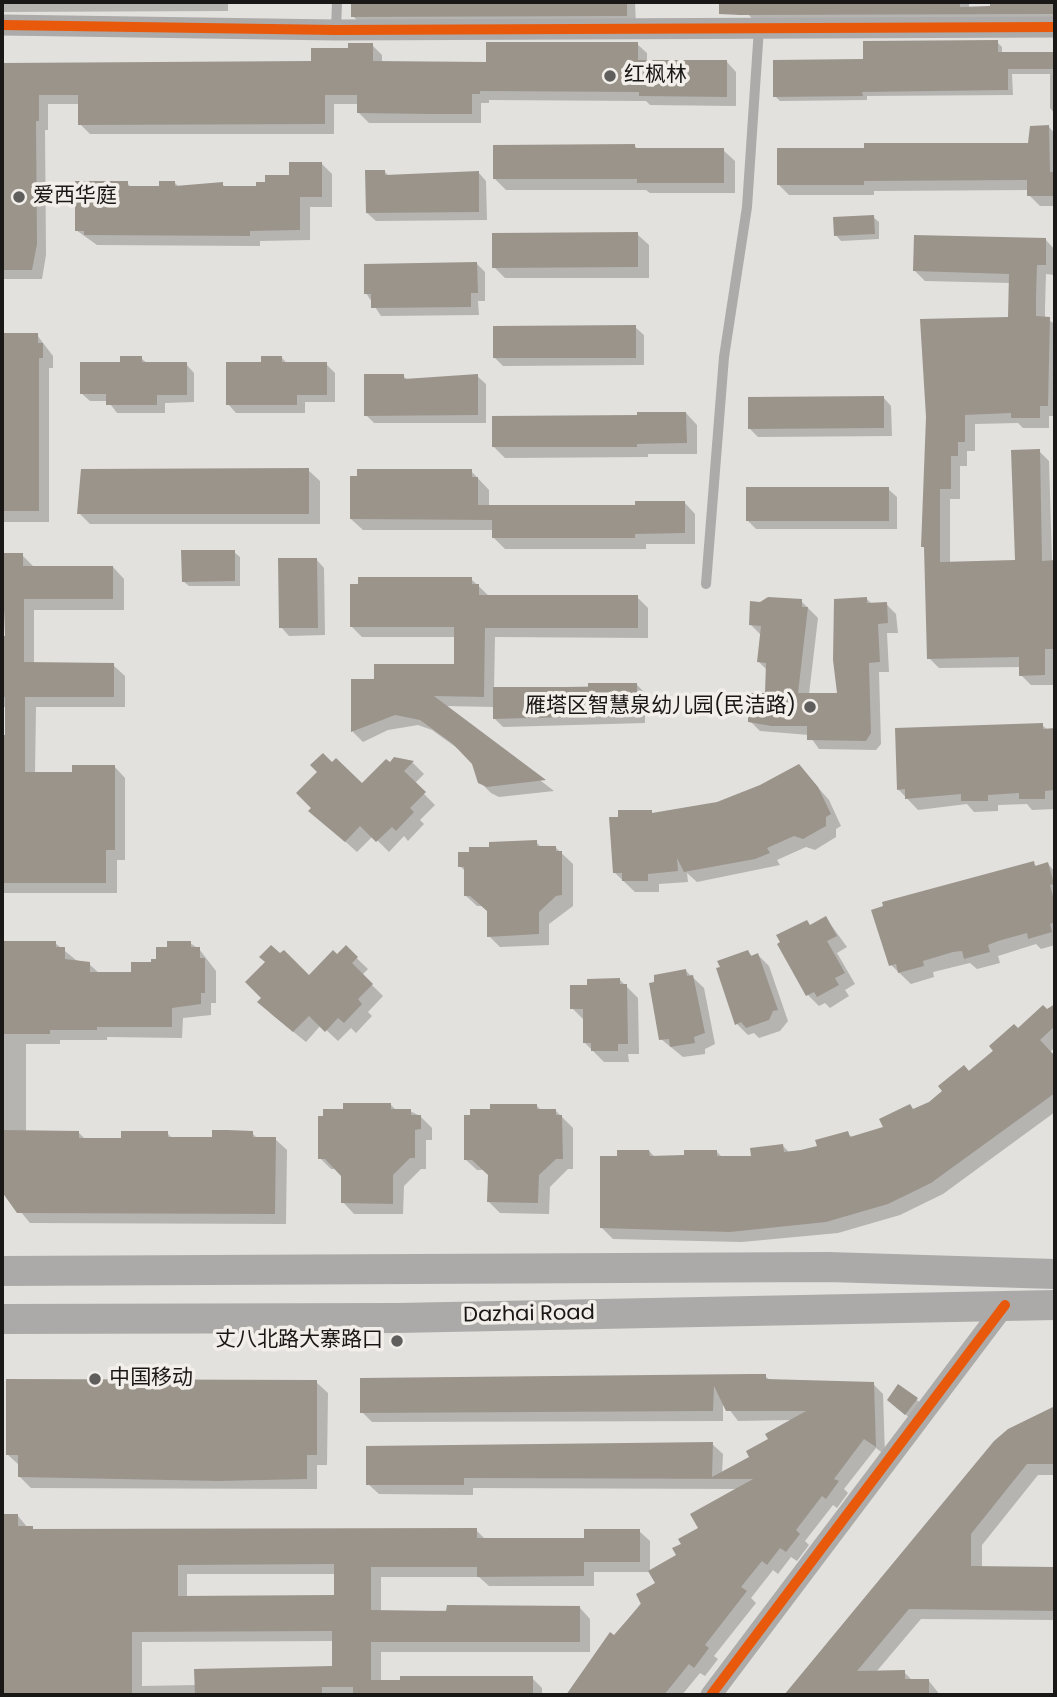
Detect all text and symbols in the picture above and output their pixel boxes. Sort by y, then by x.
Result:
place label: 红枫林 [624,63,687,89]
marker: 红枫林 [602,68,618,84]
place label: 爱西华庭 [33,184,117,210]
marker: 爱西华庭 [11,189,27,205]
place label: 雁塔区智慧泉幼儿园(民洁路) [525,694,796,720]
marker: 雁塔区智慧泉幼儿园(民洁路) [802,699,818,715]
street label: Dazhai Road [463,1301,595,1329]
place label: 丈八北路大寨路口 [215,1328,383,1354]
marker: 丈八北路大寨路口 [389,1333,405,1349]
place label: 中国移动 [109,1366,193,1392]
marker: 中国移动 [87,1371,103,1387]

